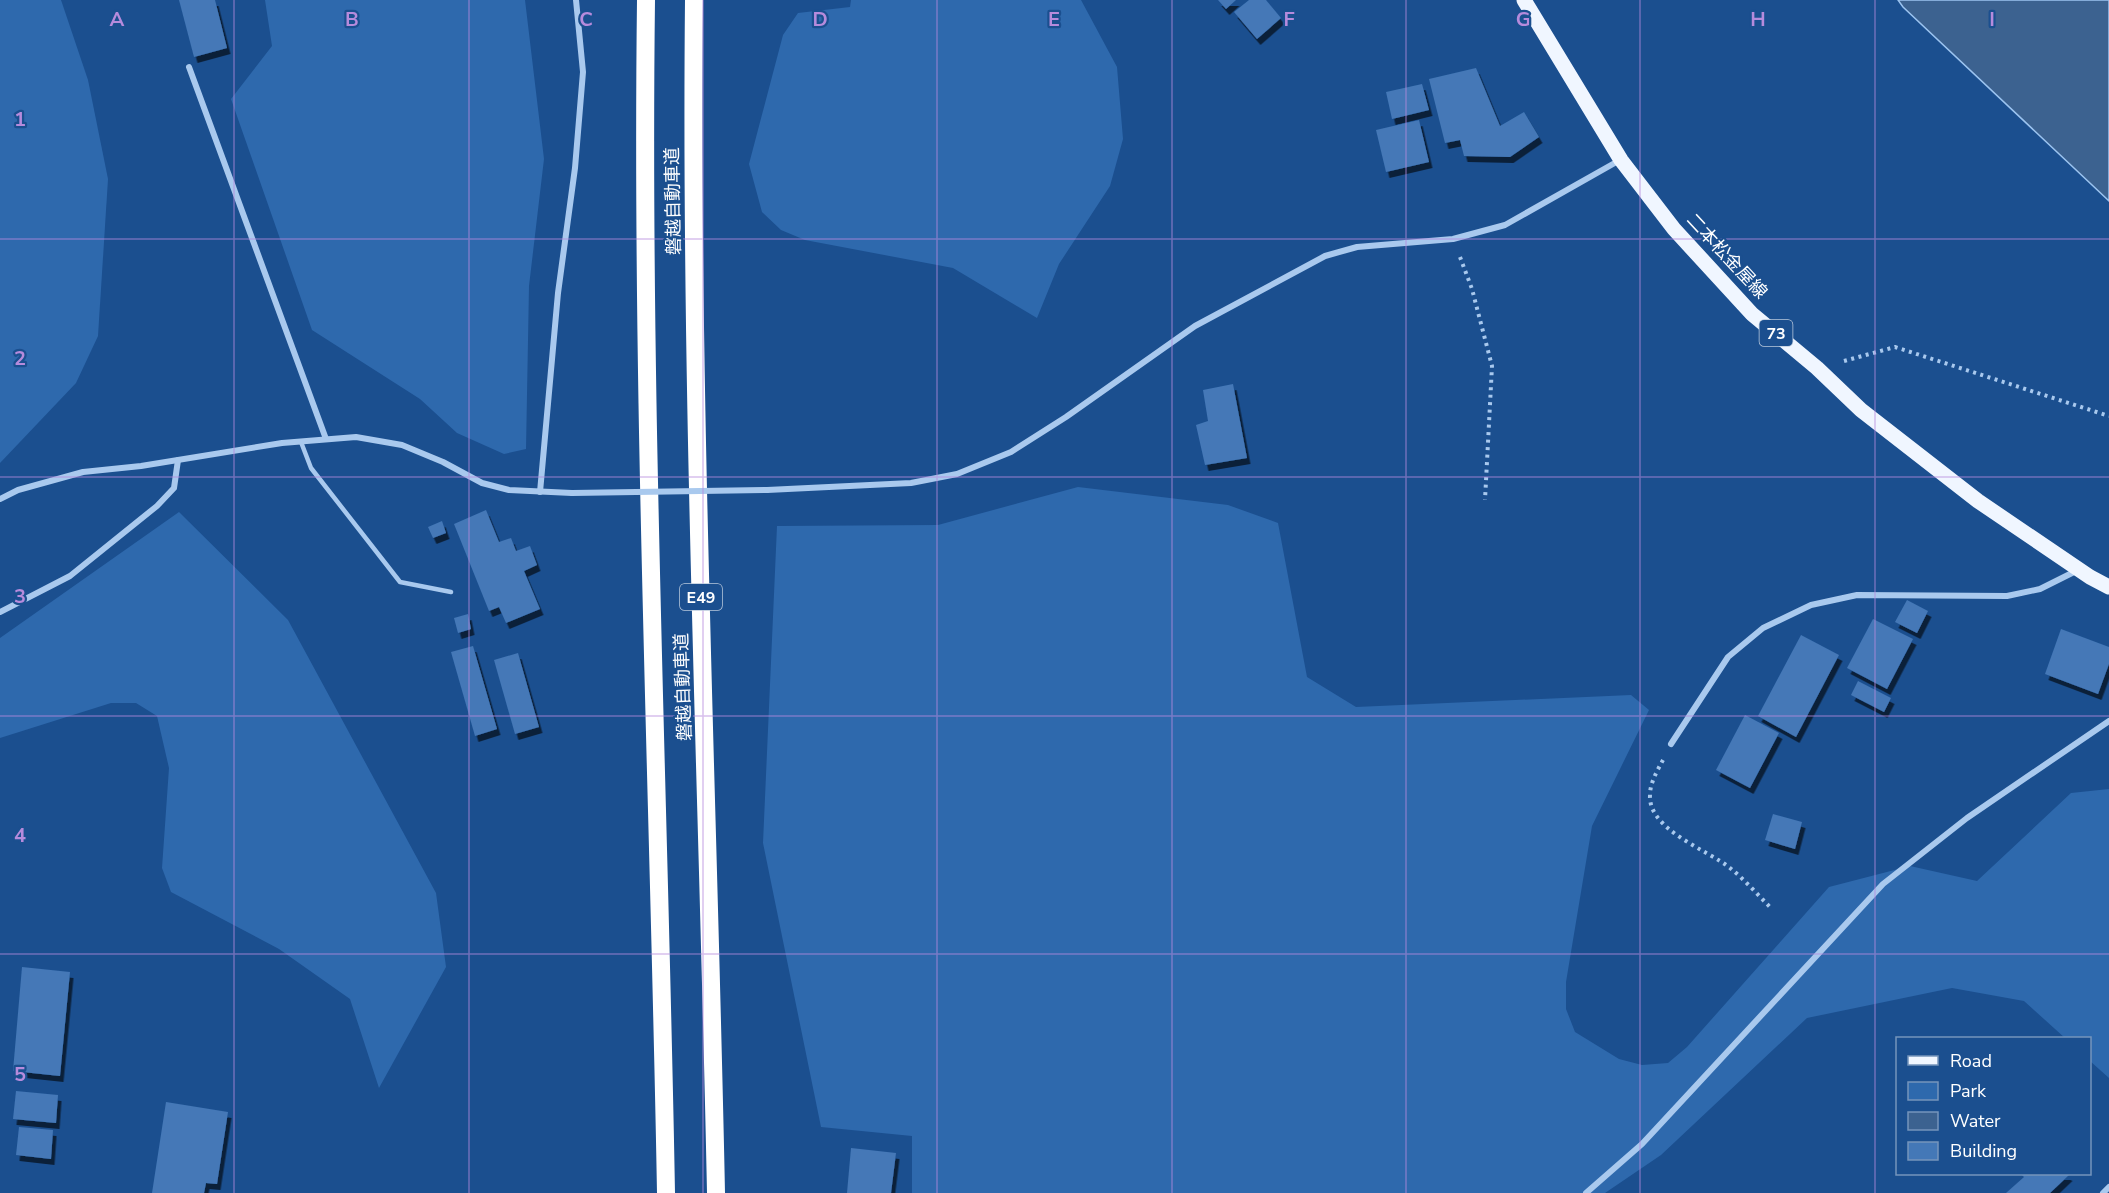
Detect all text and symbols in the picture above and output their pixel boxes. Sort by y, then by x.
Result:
text: A [110,6,125,33]
text: B [345,6,359,33]
text: C [579,6,593,33]
text: D [812,6,828,33]
text: E [1048,6,1060,33]
text: F [1283,6,1295,33]
text: G [1516,6,1530,33]
text: H [1750,6,1766,33]
text: I [1989,6,1995,33]
text: 1 [14,106,26,133]
street label: 磐越自動車道 [660,147,686,255]
street label: 二本松金屋線 [1681,208,1773,304]
road number: 73 [1760,320,1792,346]
text: 2 [14,345,26,372]
text: 3 [14,583,26,610]
road number: E49 [680,584,722,610]
street label: 磐越自動車道 [669,633,697,741]
text: 4 [14,822,26,849]
legend [1896,1037,2091,1175]
text: Road [1950,1049,1992,1073]
text: 5 [14,1061,26,1088]
text: Park [1950,1079,1987,1103]
text: Water [1950,1109,2001,1133]
text: Building [1950,1139,2017,1163]

